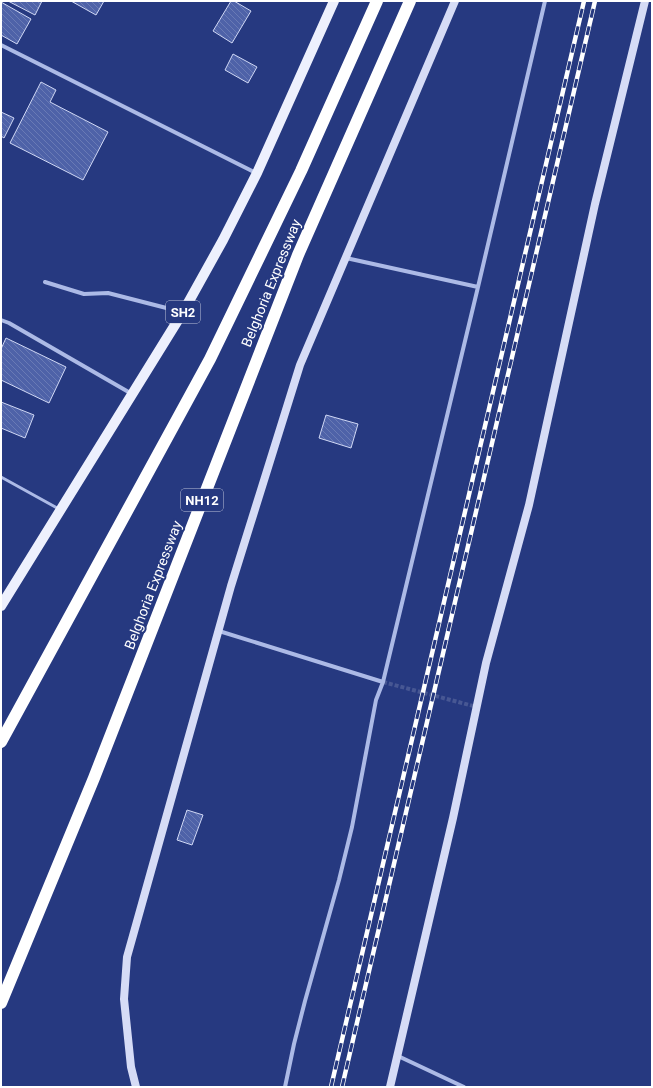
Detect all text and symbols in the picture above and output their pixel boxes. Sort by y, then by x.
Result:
street label: Belghoria Expressway [238,216,304,349]
road number: SH2 [166,301,200,323]
road number: NH12 [181,489,223,511]
street label: Belghoria Expressway [121,518,185,651]

